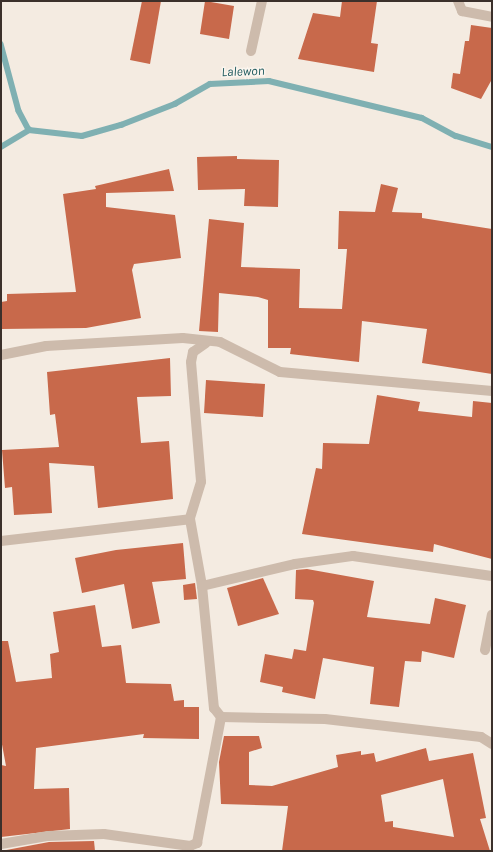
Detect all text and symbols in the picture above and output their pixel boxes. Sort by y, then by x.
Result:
water label: Lalewon [221,63,265,81]

